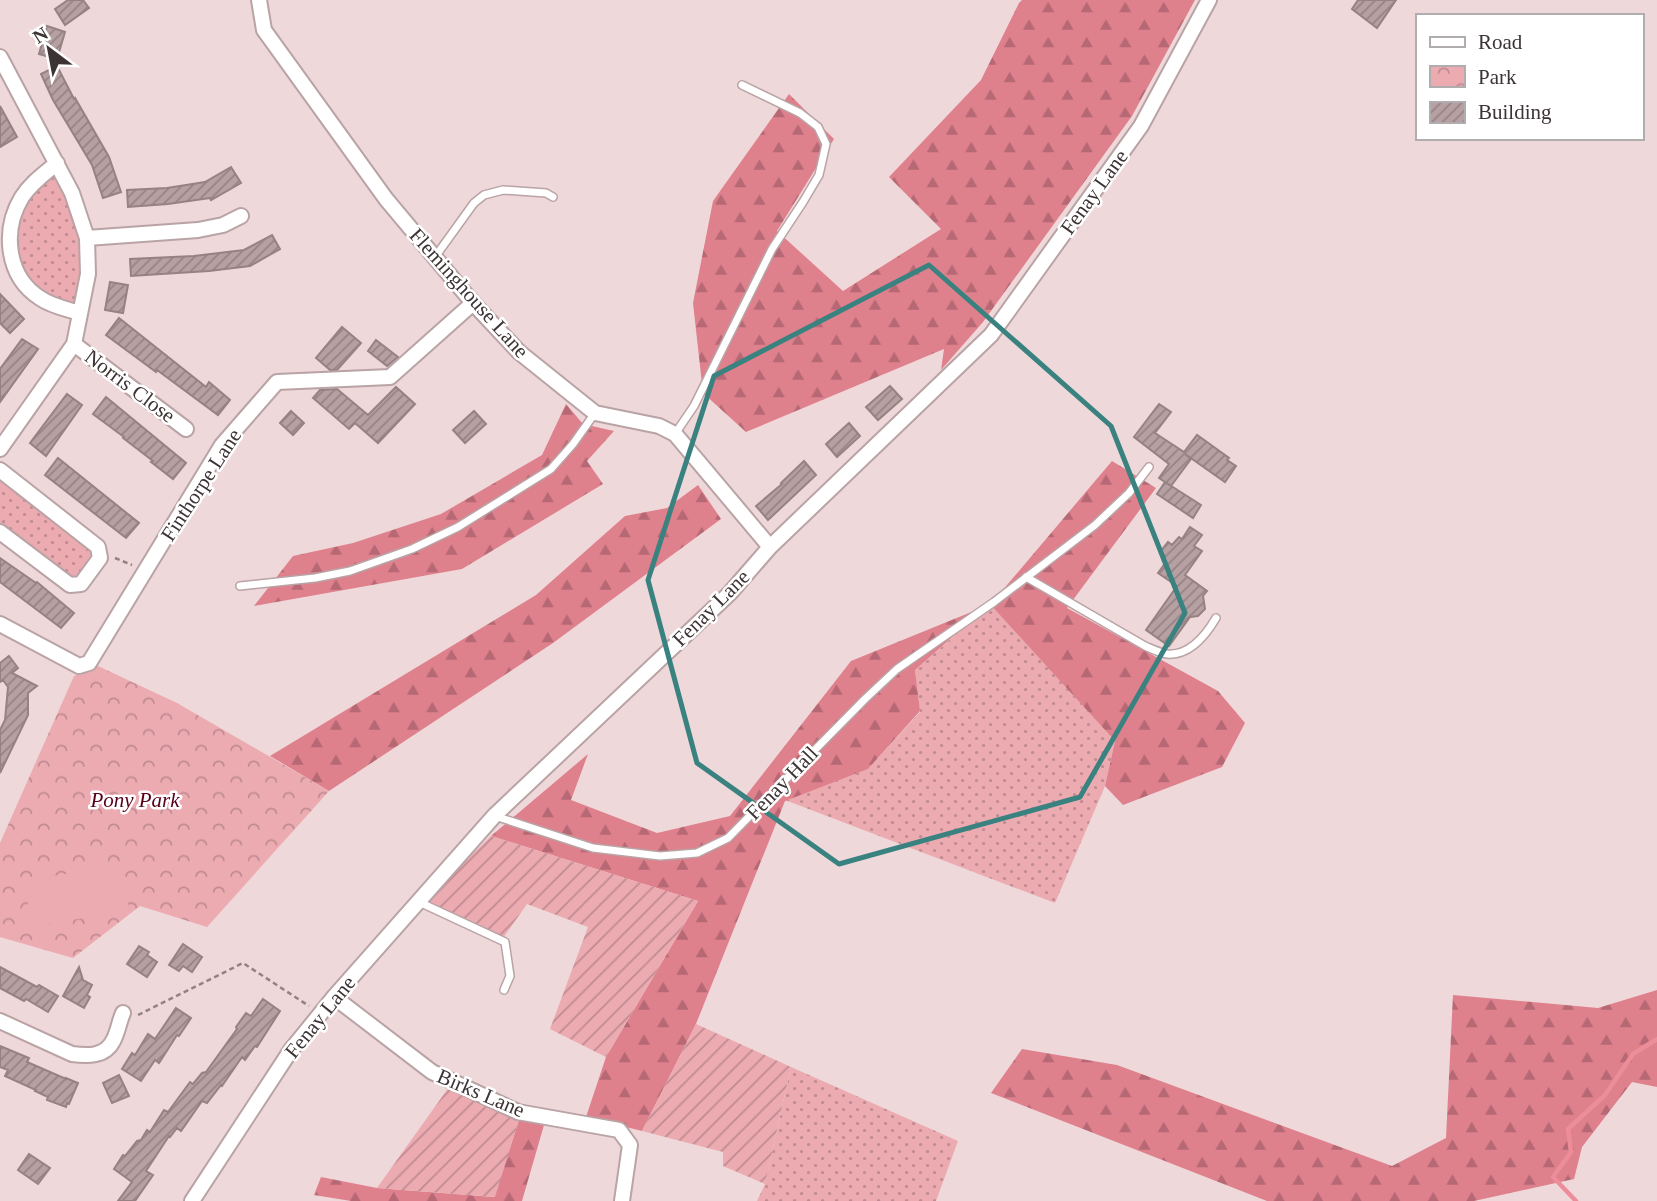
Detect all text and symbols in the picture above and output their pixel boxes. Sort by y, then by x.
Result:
north arrow [14,14,84,84]
legend [1416,14,1643,140]
text: N [29,22,52,48]
text: Road [1478,30,1523,54]
text: Park [1478,65,1517,89]
text: Building [1478,100,1552,124]
street label: Fenay Lane [1055,145,1133,239]
street label: Fleminghouse Lane [404,223,534,363]
street label: Norris Close [80,344,180,428]
street label: Finthorpe Lane [156,424,246,546]
street label: Fenay Lane [668,565,754,651]
street label: Fenay Hall [741,741,823,825]
park label: Pony Park [89,788,180,812]
street label: Fenay Lane [280,971,360,1063]
street label: Birks Lane [434,1064,528,1122]

